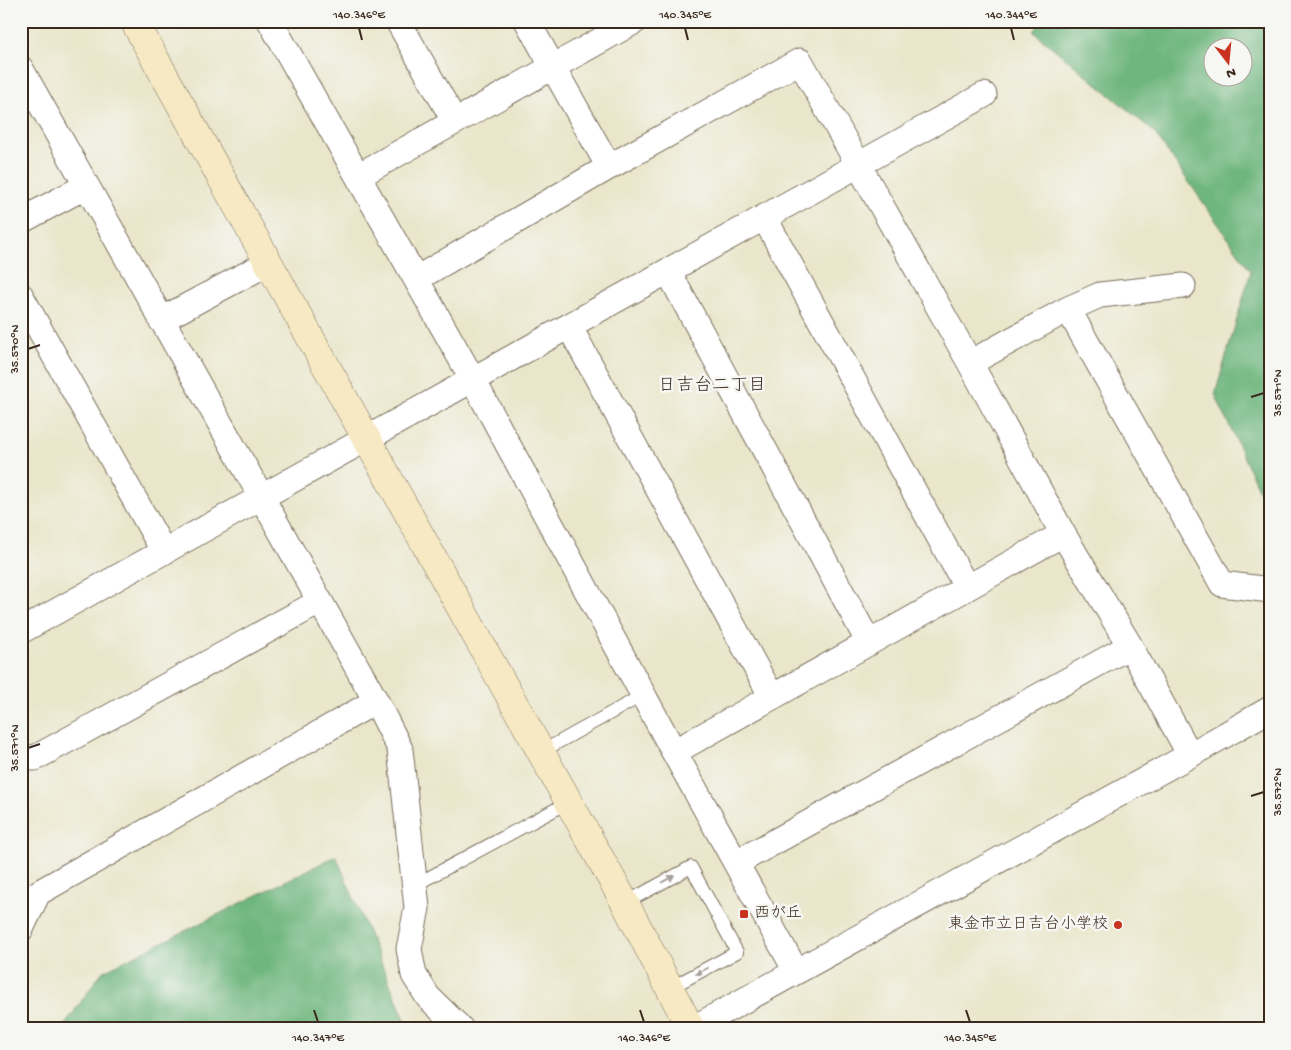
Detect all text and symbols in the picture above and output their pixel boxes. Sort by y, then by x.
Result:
text: 140.346°E [332,9,386,23]
text: 140.345°E [658,9,712,23]
text: 140.344°E [984,9,1037,23]
north arrow [1204,38,1254,88]
text: N [1224,63,1238,82]
text: 35.570°N [9,324,23,374]
text: 35.571°N [1272,369,1286,417]
district label: 日吉台二丁目 [658,375,766,397]
text: 35.571°N [9,724,23,772]
text: 35.572°N [1272,768,1286,817]
one-way arrow [661,875,675,884]
place label: 西が丘 [754,904,802,924]
marker: 西が丘 [738,908,750,920]
place label: 東金市立日吉台小学校 [948,914,1108,935]
marker: 東金市立日吉台小学校 [1112,919,1124,931]
one-way arrow [695,967,709,975]
text: 140.347°E [291,1032,345,1046]
text: 140.346°E [617,1032,671,1046]
text: 140.345°E [943,1032,997,1046]

